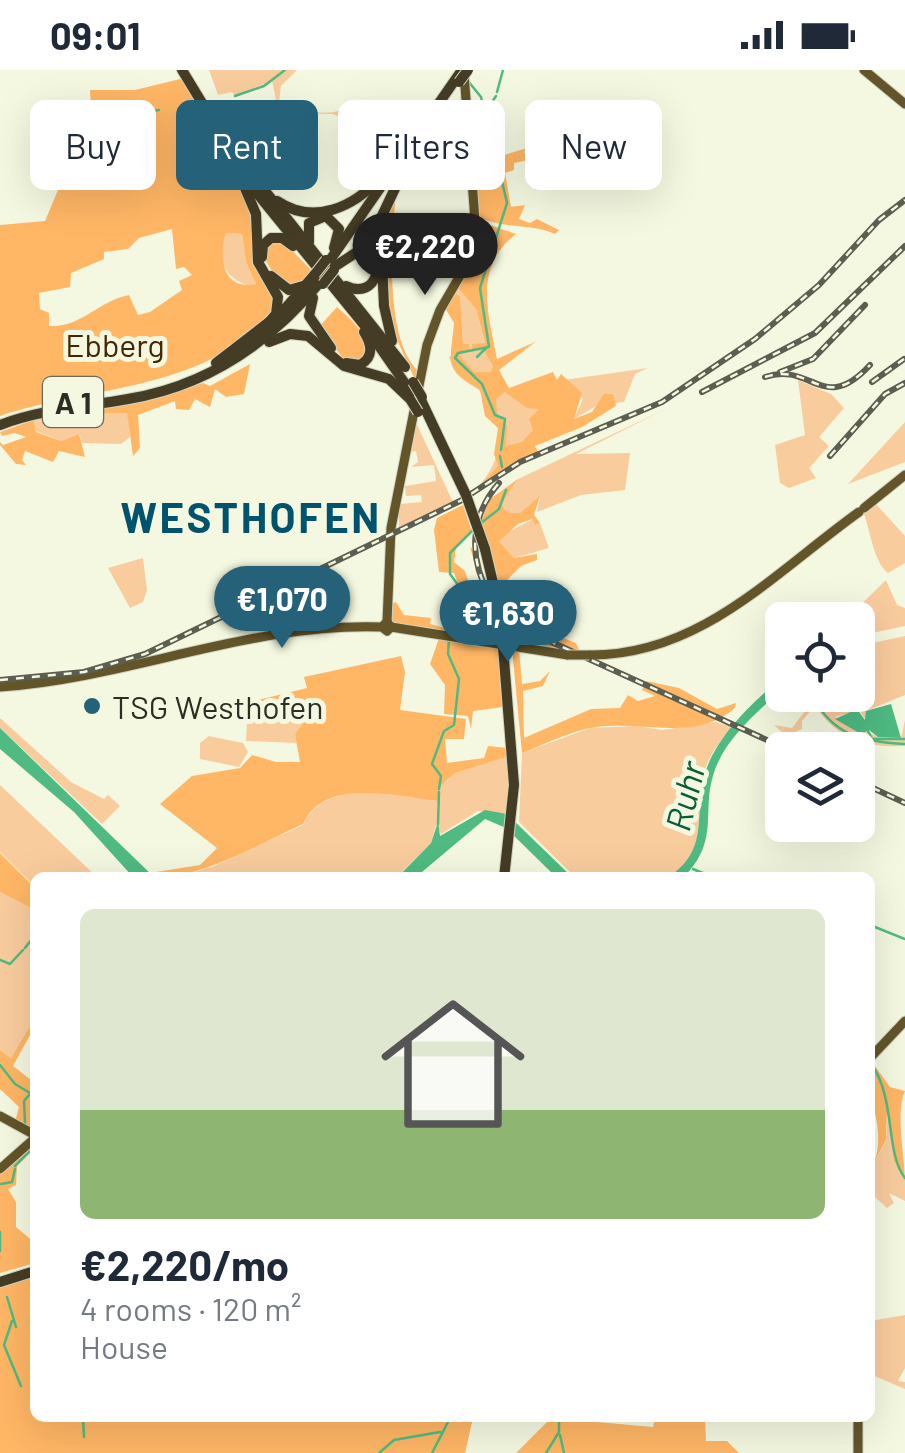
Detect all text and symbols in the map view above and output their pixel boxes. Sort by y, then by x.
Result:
text: 09:01 [50,12,140,58]
chip: Buy [30,100,156,190]
chip: Rent [176,100,318,190]
chip: Filters [338,100,505,190]
chip: New [525,100,662,190]
pin: €2,220 [344,213,506,298]
text: €2,220 [375,226,475,264]
park label: Ebberg [65,325,165,363]
road number: A 1 [43,377,103,427]
district label: WESTHOFEN [120,491,382,541]
pin: €1,070 [201,566,363,651]
text: €1,070 [236,579,328,617]
pin: €1,630 [427,580,589,665]
text: €1,630 [462,593,554,631]
map controls [765,602,875,842]
button: locate [765,602,875,712]
place label: TSG Westhofen [112,687,324,725]
marker: TSG Westhofen [81,695,103,717]
button: layers [765,732,875,842]
water label: Ruhr [655,756,713,835]
icon: home [363,974,543,1154]
text: €2,220/mo [80,1239,289,1289]
text: 4 rooms · 120 m² [80,1289,302,1327]
text: House [80,1327,168,1365]

